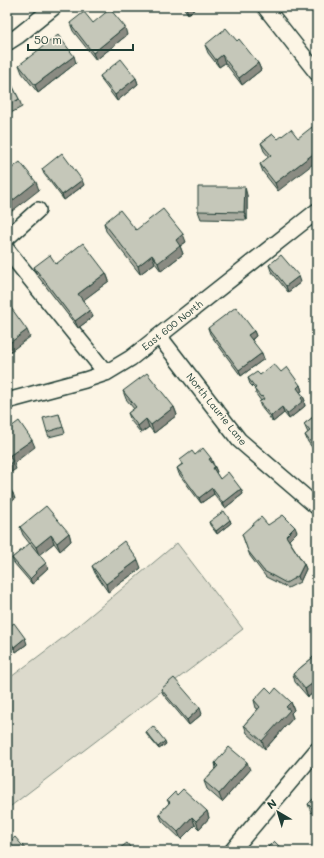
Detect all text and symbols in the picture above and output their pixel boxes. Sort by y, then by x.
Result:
scale bar [28,26,133,52]
text: 50 m [34,31,62,47]
street label: East 600 North [138,296,206,353]
street label: North Laurie Lane [183,370,251,448]
north arrow [258,792,298,832]
text: N [264,795,279,812]

